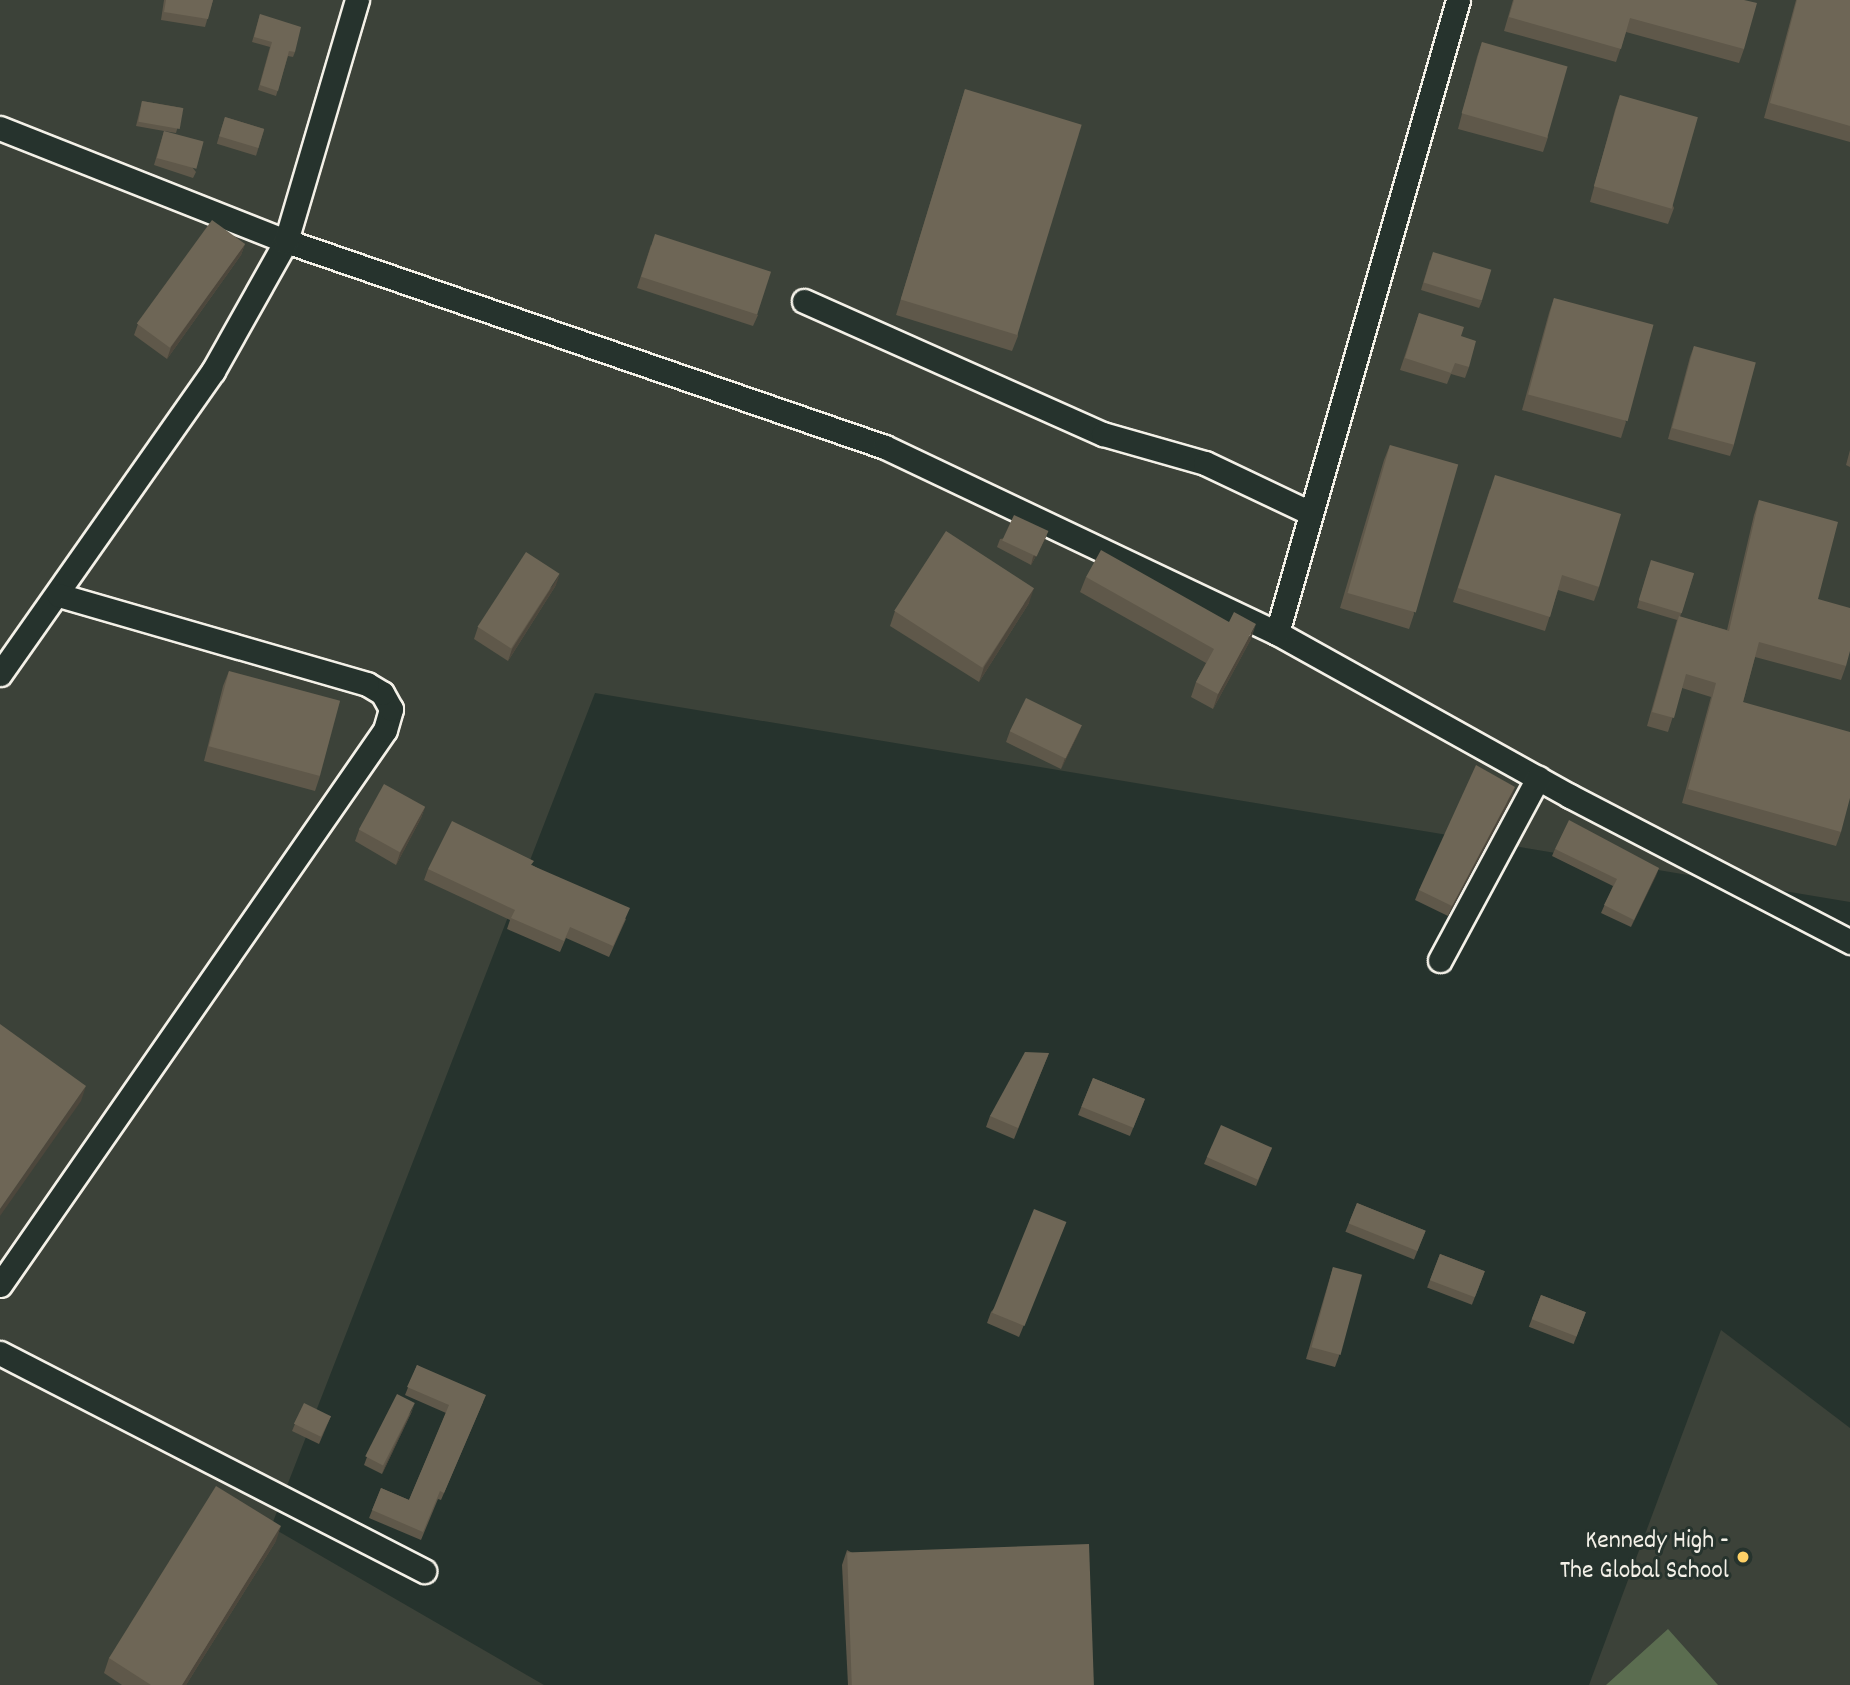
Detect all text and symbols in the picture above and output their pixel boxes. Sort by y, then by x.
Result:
place label: Kennedy High - The Global School [1560,1526,1729,1588]
marker: Kennedy High - The Global School [1735,1549,1751,1565]

